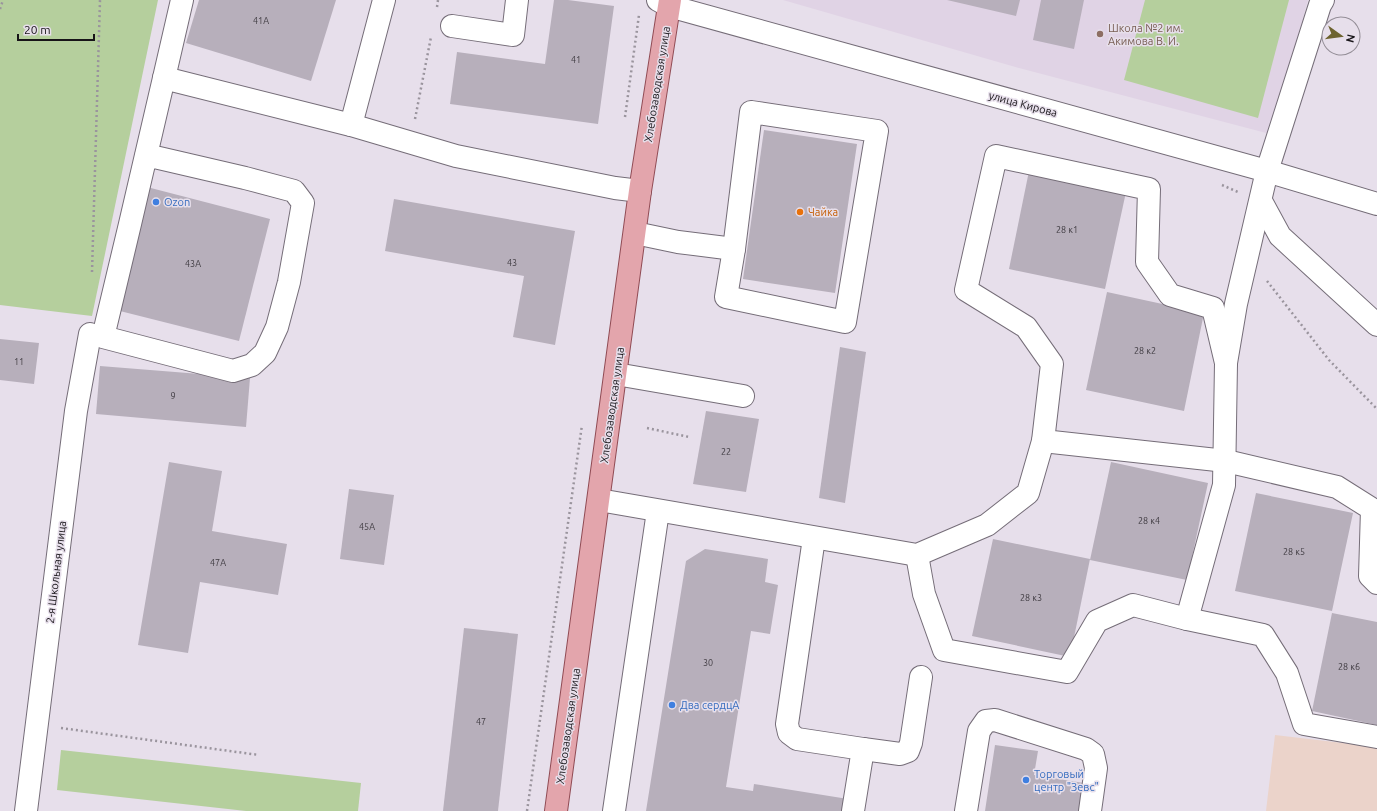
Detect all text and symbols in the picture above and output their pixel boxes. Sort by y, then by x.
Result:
scale bar [18,16,94,42]
house number: 41А [253,16,269,26]
north arrow [1321,16,1361,56]
place label: Школа №2 им. Акимова В. И. [1108,22,1183,47]
text: 20 m [24,23,51,36]
street label: Хлебозаводская улица [642,25,672,143]
marker: Школа №2 им. Акимова В. И. [1095,29,1105,39]
text: N [1344,33,1358,44]
house number: 41 [571,55,581,65]
street label: улица Кирова [987,89,1059,119]
place label: Ozon [164,196,190,208]
marker: Ozon [151,197,161,207]
place label: Чайка [808,206,838,218]
marker: Чайка [795,207,805,217]
house number: 28 к1 [1056,225,1078,235]
house number: 43 [507,258,517,268]
house number: 43А [185,259,201,269]
street label: Хлебозаводская улица [598,346,626,464]
house number: 28 к2 [1134,346,1156,356]
house number: 11 [14,357,24,367]
house number: 9 [170,391,176,401]
house number: 22 [721,447,731,457]
house number: 28 к4 [1138,516,1160,526]
street label: 2-я Школьная улица [44,520,68,624]
house number: 45А [359,522,375,532]
house number: 28 к5 [1283,547,1305,557]
house number: 47А [210,558,226,568]
house number: 28 к3 [1020,593,1042,603]
house number: 30 [703,658,713,668]
house number: 28 к6 [1338,662,1360,672]
street label: Хлебозаводская улица [554,667,582,785]
place label: Два сердцА [680,699,740,711]
marker: Два сердцА [667,700,677,710]
house number: 47 [476,717,486,727]
place label: Торговый центр "Зевс" [1034,768,1099,793]
marker: Торговый центр "Зевс" [1021,775,1031,785]

